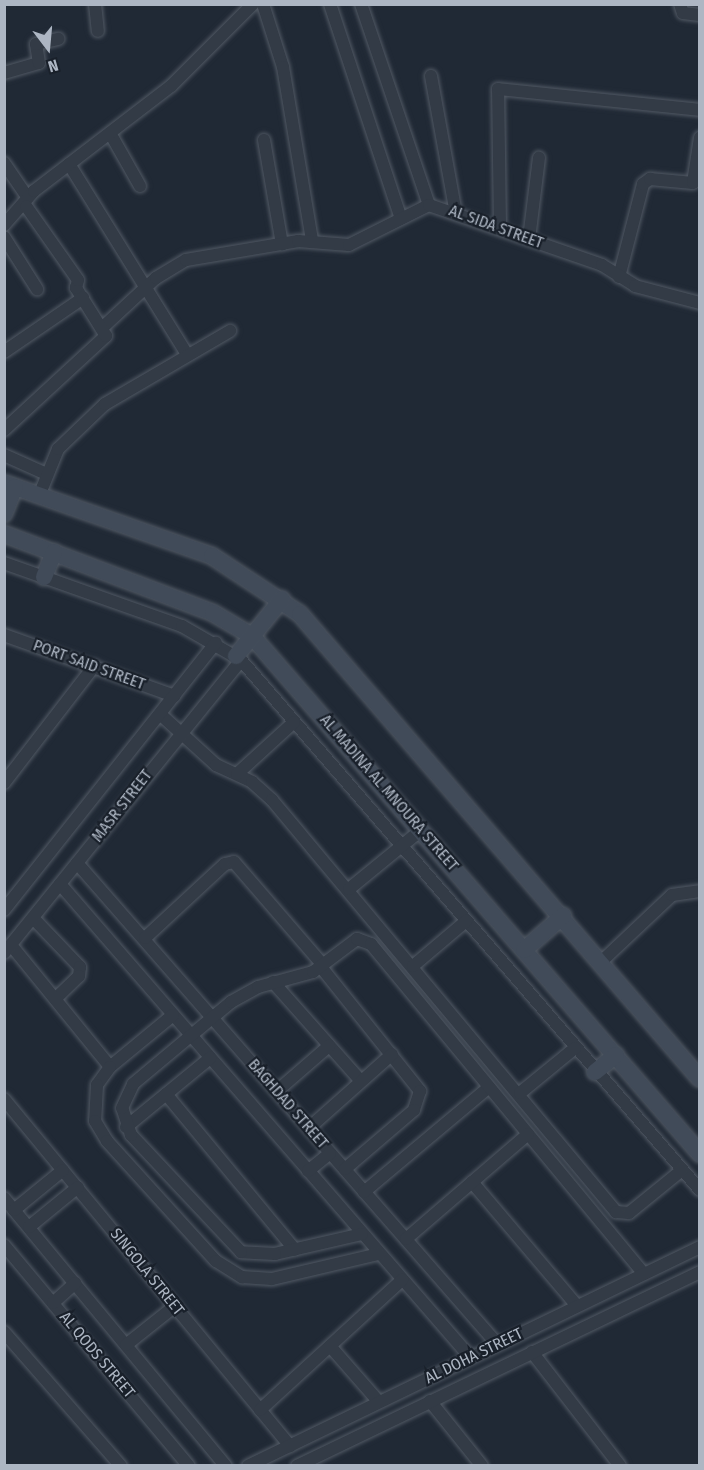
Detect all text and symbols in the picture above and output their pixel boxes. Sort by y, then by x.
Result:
north arrow [18,18,78,78]
text: N [46,55,60,76]
street label: AL SIDA STREET [446,201,546,253]
street label: PORT SAID STREET [30,636,148,694]
street label: AL MADINA AL MNOURA STREET [316,711,462,875]
street label: MASR STREET [88,766,156,846]
street label: BAGHDAD STREET [244,1055,332,1153]
street label: SINGOLA STREET [106,1225,188,1319]
street label: AL QODS STREET [55,1308,139,1402]
street label: AL DOHA STREET [422,1324,526,1388]

